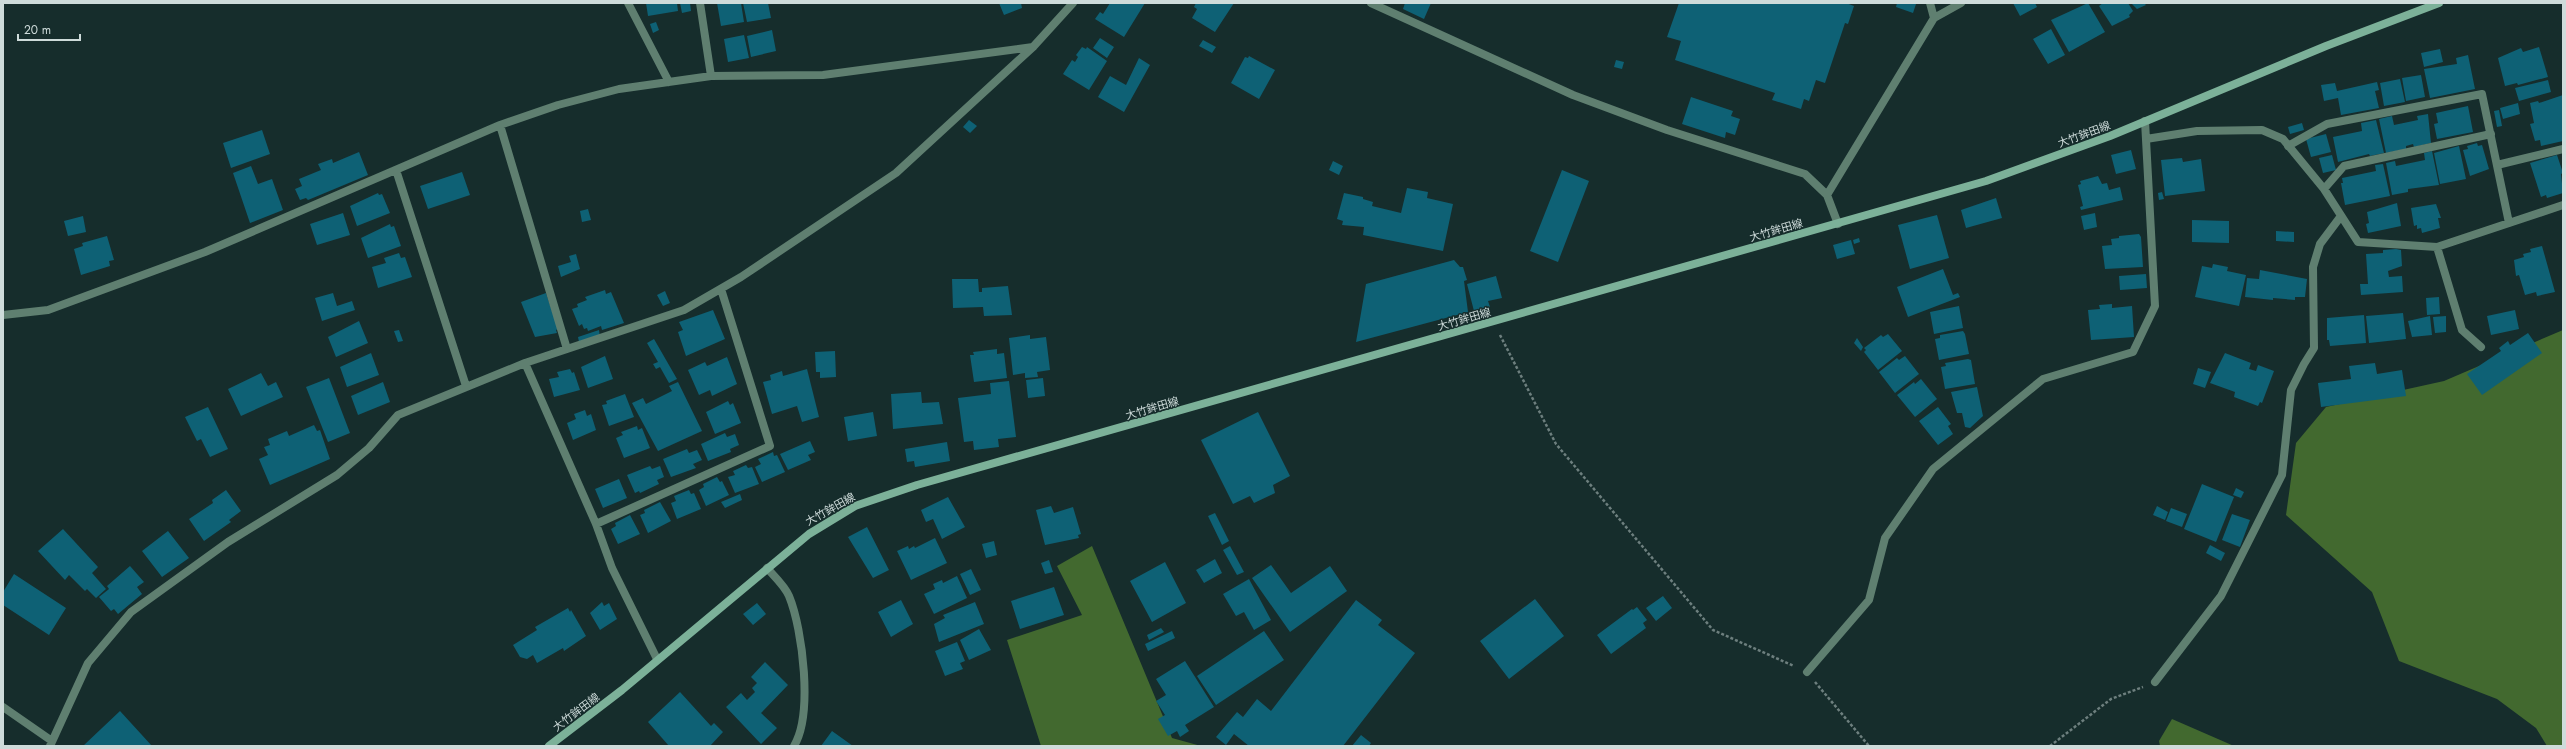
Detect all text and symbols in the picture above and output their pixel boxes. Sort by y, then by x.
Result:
scale bar [18,16,80,42]
text: 20 m [24,21,51,39]
street label: 大竹鉾田線 [2055,117,2113,151]
street label: 大竹鉾田線 [1747,215,1805,245]
street label: 大竹鉾田線 [1435,304,1493,334]
street label: 大竹鉾田線 [1123,393,1181,423]
street label: 大竹鉾田線 [802,489,858,529]
street label: 大竹鉾田線 [549,689,603,735]

